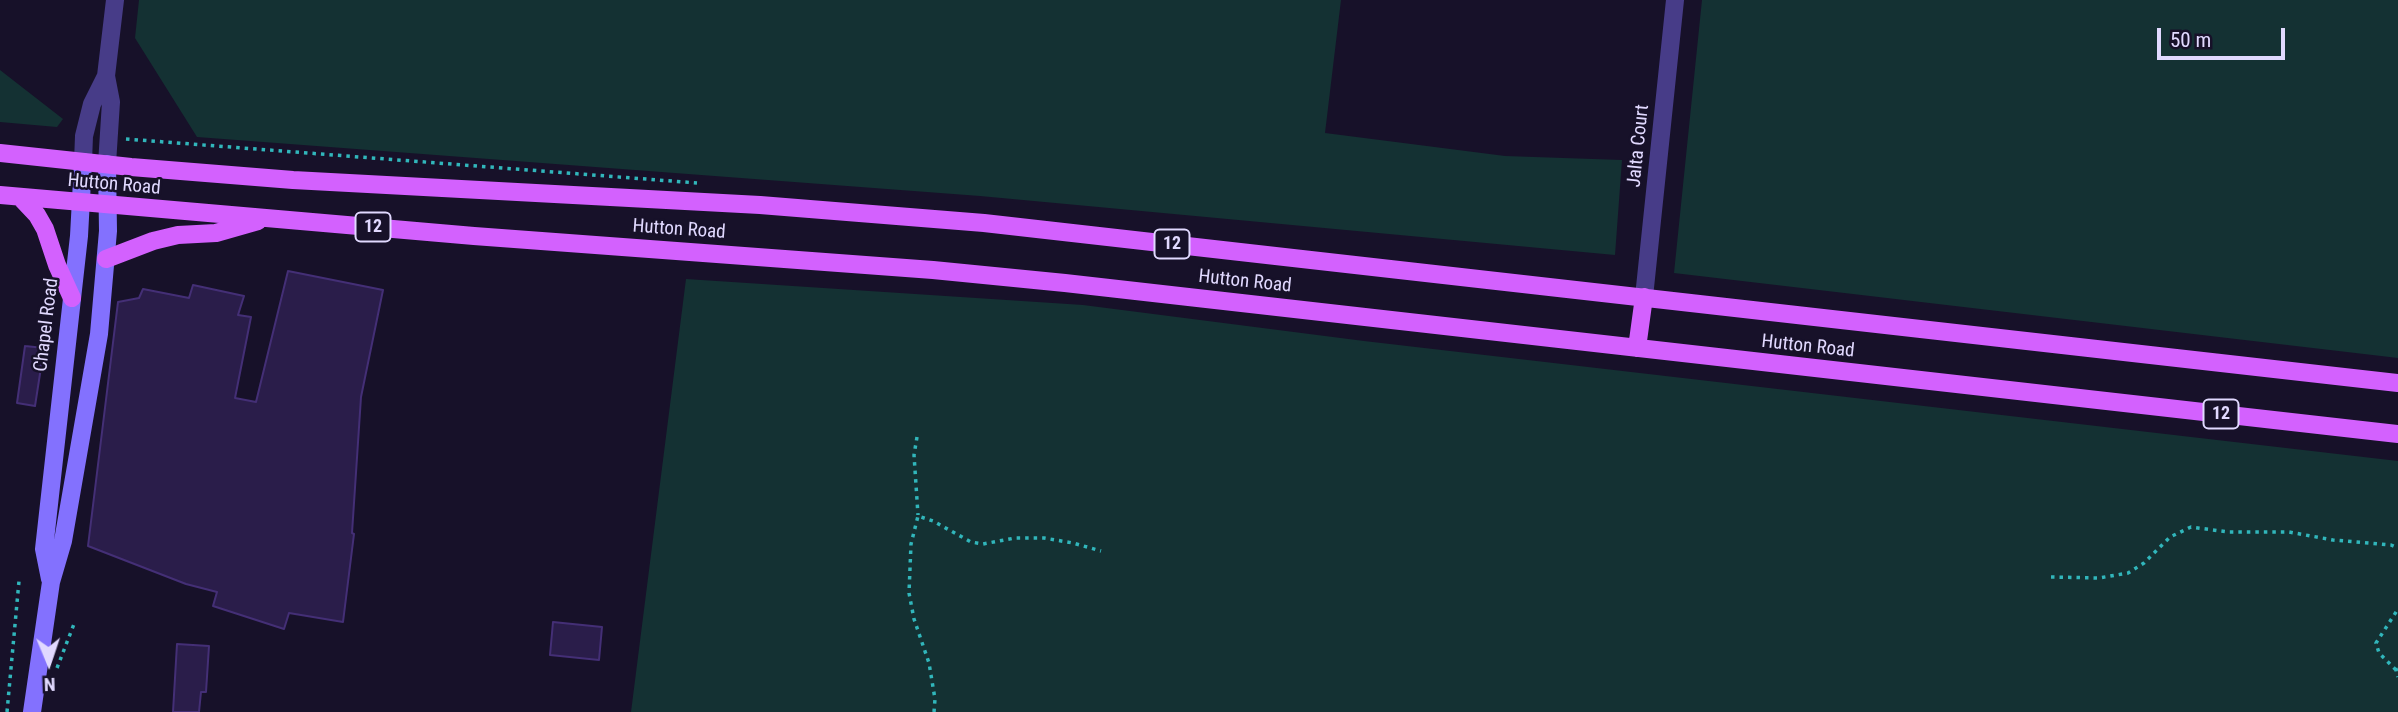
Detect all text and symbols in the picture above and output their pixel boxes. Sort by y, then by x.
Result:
scale bar [2160,14,2288,58]
text: 50 m [2170,28,2211,52]
street label: Jalta Court [1623,103,1655,189]
street label: Hutton Road [67,170,161,200]
road number: 12 [356,212,390,242]
street label: Hutton Road [632,215,726,245]
road number: 12 [1154,230,1190,258]
street label: Hutton Road [1197,266,1293,298]
street label: Chapel Road [30,277,64,373]
street label: Hutton Road [1760,331,1856,363]
road number: 12 [2204,400,2238,428]
north arrow [14,628,84,698]
text: N [44,673,56,696]

